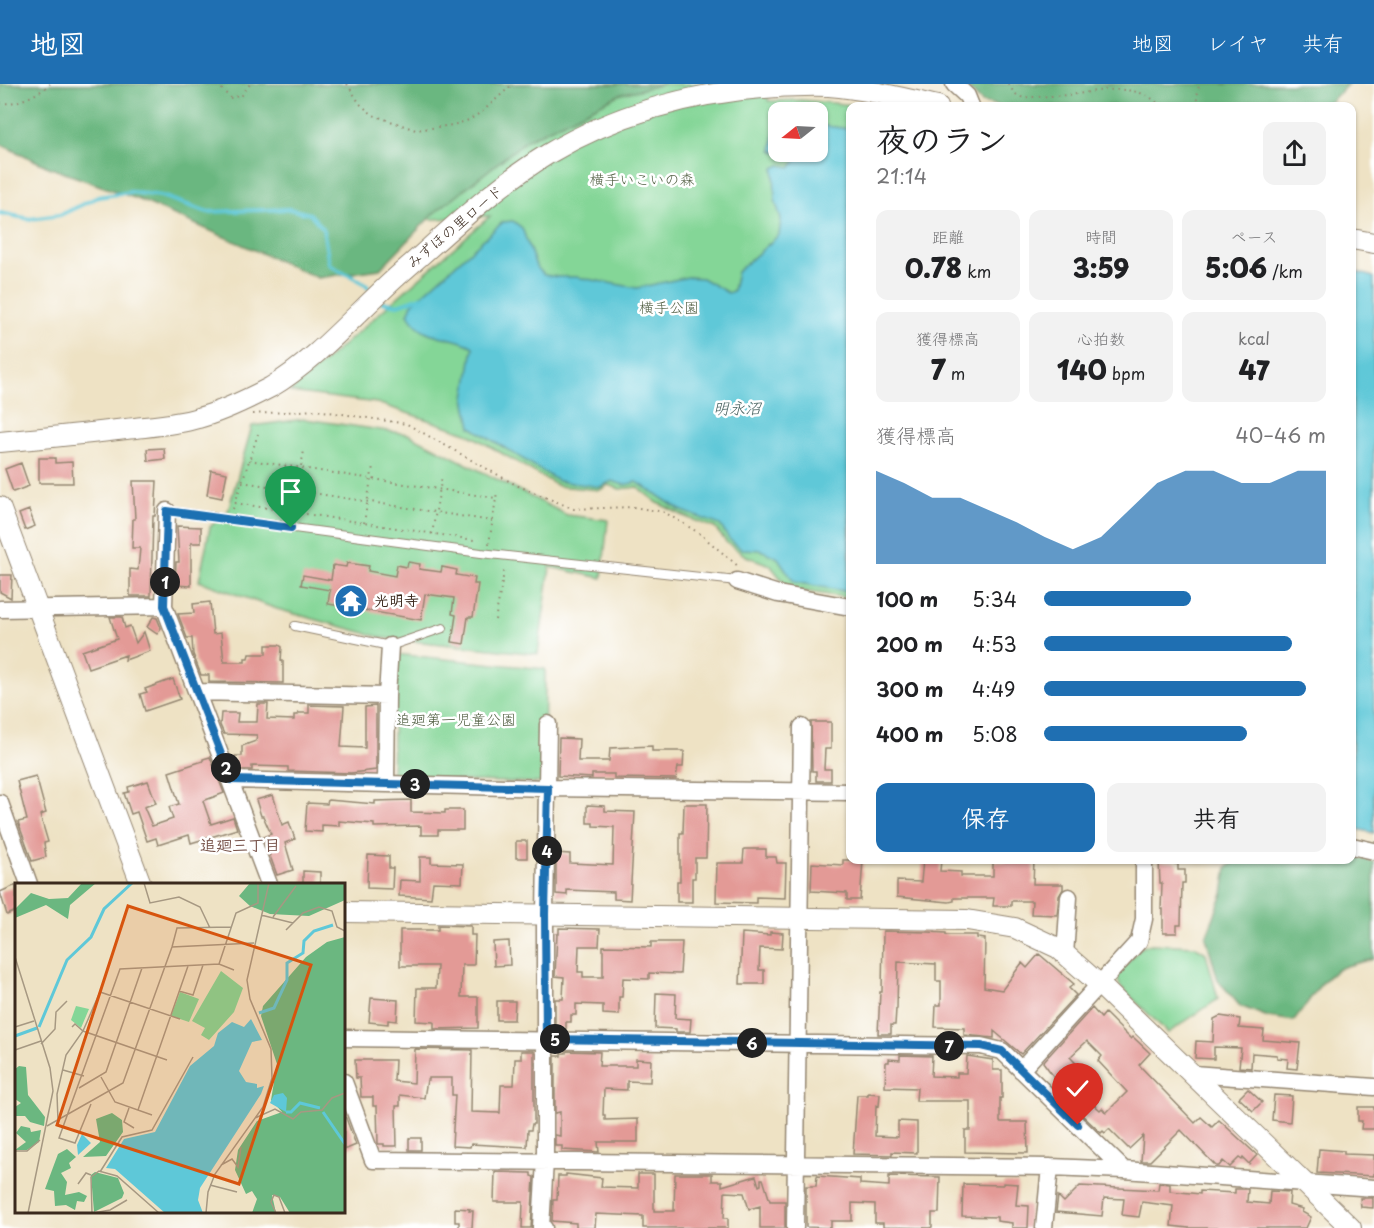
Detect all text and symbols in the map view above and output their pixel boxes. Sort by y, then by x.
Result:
text: 地図 [30,21,86,64]
text: 地図 [1132,26,1174,58]
text: レイヤ [1207,26,1269,58]
text: 共有 [1302,26,1344,58]
north arrow [768,102,828,162]
map controls [768,102,828,162]
text: 夜のラン [876,113,1008,163]
button: share [1263,122,1326,185]
text: 21:14 [876,161,927,191]
park label: 横手いこいの森 [589,167,695,190]
street label: みずほの里ロード [401,179,507,273]
text: 距離 [932,224,964,248]
text: 時間 [1085,224,1117,248]
text: ペース [1230,224,1278,248]
text: 0.78 [905,248,962,287]
text: 3:59 [1073,248,1129,287]
text: 5:06 [1205,248,1267,287]
text: km [962,259,991,283]
text: /km [1267,259,1303,283]
park label: 横手公園 [639,295,699,318]
text: 獲得標高 [916,326,980,350]
text: 心拍数 [1077,326,1125,350]
text: kcal [1238,326,1270,350]
text: 7 [931,350,946,389]
text: 140 [1057,350,1107,389]
text: 47 [1238,350,1270,389]
text: m [946,361,965,385]
text: bpm [1107,361,1145,385]
water label: 明永沼 [713,395,763,419]
text: 獲得標高 [876,420,956,450]
text: 40–46 m [1235,420,1326,450]
pin [265,466,316,528]
icon: arrive [274,475,307,508]
pin: 1 [150,567,180,597]
text: 1 [161,570,169,594]
temple icon: 光明寺 [333,583,369,619]
text: 100 m [876,584,938,614]
text: 5:34 [972,584,1017,614]
place label: 光明寺 [374,588,419,611]
text: 200 m [876,629,943,659]
text: 4:53 [972,629,1017,659]
text: 300 m [876,674,944,704]
text: 4:49 [972,674,1015,704]
park label: 追廻第一児童公園 [396,707,516,730]
text: 400 m [876,719,944,749]
text: 5:08 [972,719,1018,749]
pin: 2 [211,753,241,783]
text: 2 [220,756,232,780]
pin: 3 [400,769,430,799]
text: 3 [410,772,420,796]
button: 保存 [876,783,1095,852]
button: 共有 [1107,783,1326,852]
district label: 追廻三丁目 [200,832,280,856]
pin: 4 [532,836,562,866]
text: 4 [542,839,552,863]
inset map [15,883,345,1213]
pin: 5 [540,1024,570,1054]
text: 5 [550,1027,560,1051]
pin: 6 [737,1028,767,1058]
text: 6 [746,1031,758,1055]
pin: 7 [934,1031,964,1061]
text: 7 [944,1034,954,1058]
pin [1052,1063,1103,1125]
icon: check [1061,1072,1094,1105]

